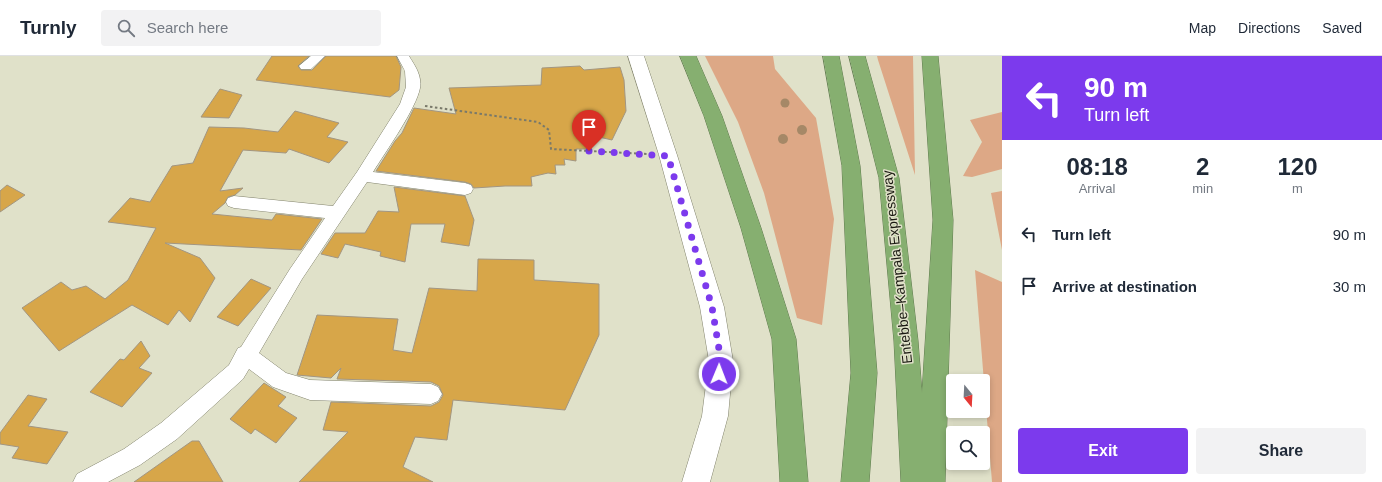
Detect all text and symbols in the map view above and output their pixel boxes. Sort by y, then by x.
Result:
search box [101,10,381,46]
text: Turnly [20,17,77,38]
icon: search [115,17,137,39]
text: Search here [147,19,228,36]
text: Map [1189,20,1216,36]
text: Directions [1238,20,1300,36]
text: Saved [1322,20,1362,36]
icon: left [1018,72,1070,124]
text: 90 m [1084,72,1148,103]
text: Turn left [1084,105,1149,125]
pin [572,110,606,151]
icon: arrive [578,116,600,138]
text: 08:18 [1066,153,1128,180]
text: 2 [1196,153,1209,180]
text: 120 [1278,153,1318,180]
street label: Entebbe–Kampala Expressway [879,169,915,365]
text: Arrival [1079,181,1116,196]
text: min [1192,181,1213,196]
text: m [1292,181,1303,196]
icon: left [1018,223,1040,245]
text: Turn left [1052,226,1111,243]
text: 90 m [1333,226,1366,243]
icon: arrive [1018,275,1040,297]
text: Arrive at destination [1052,278,1197,295]
text: 30 m [1333,278,1366,295]
position arrow [698,353,740,395]
north arrow [946,374,990,418]
map controls [946,374,990,470]
button: search [946,426,990,470]
button: Exit [1018,428,1188,474]
button: Share [1196,428,1366,474]

